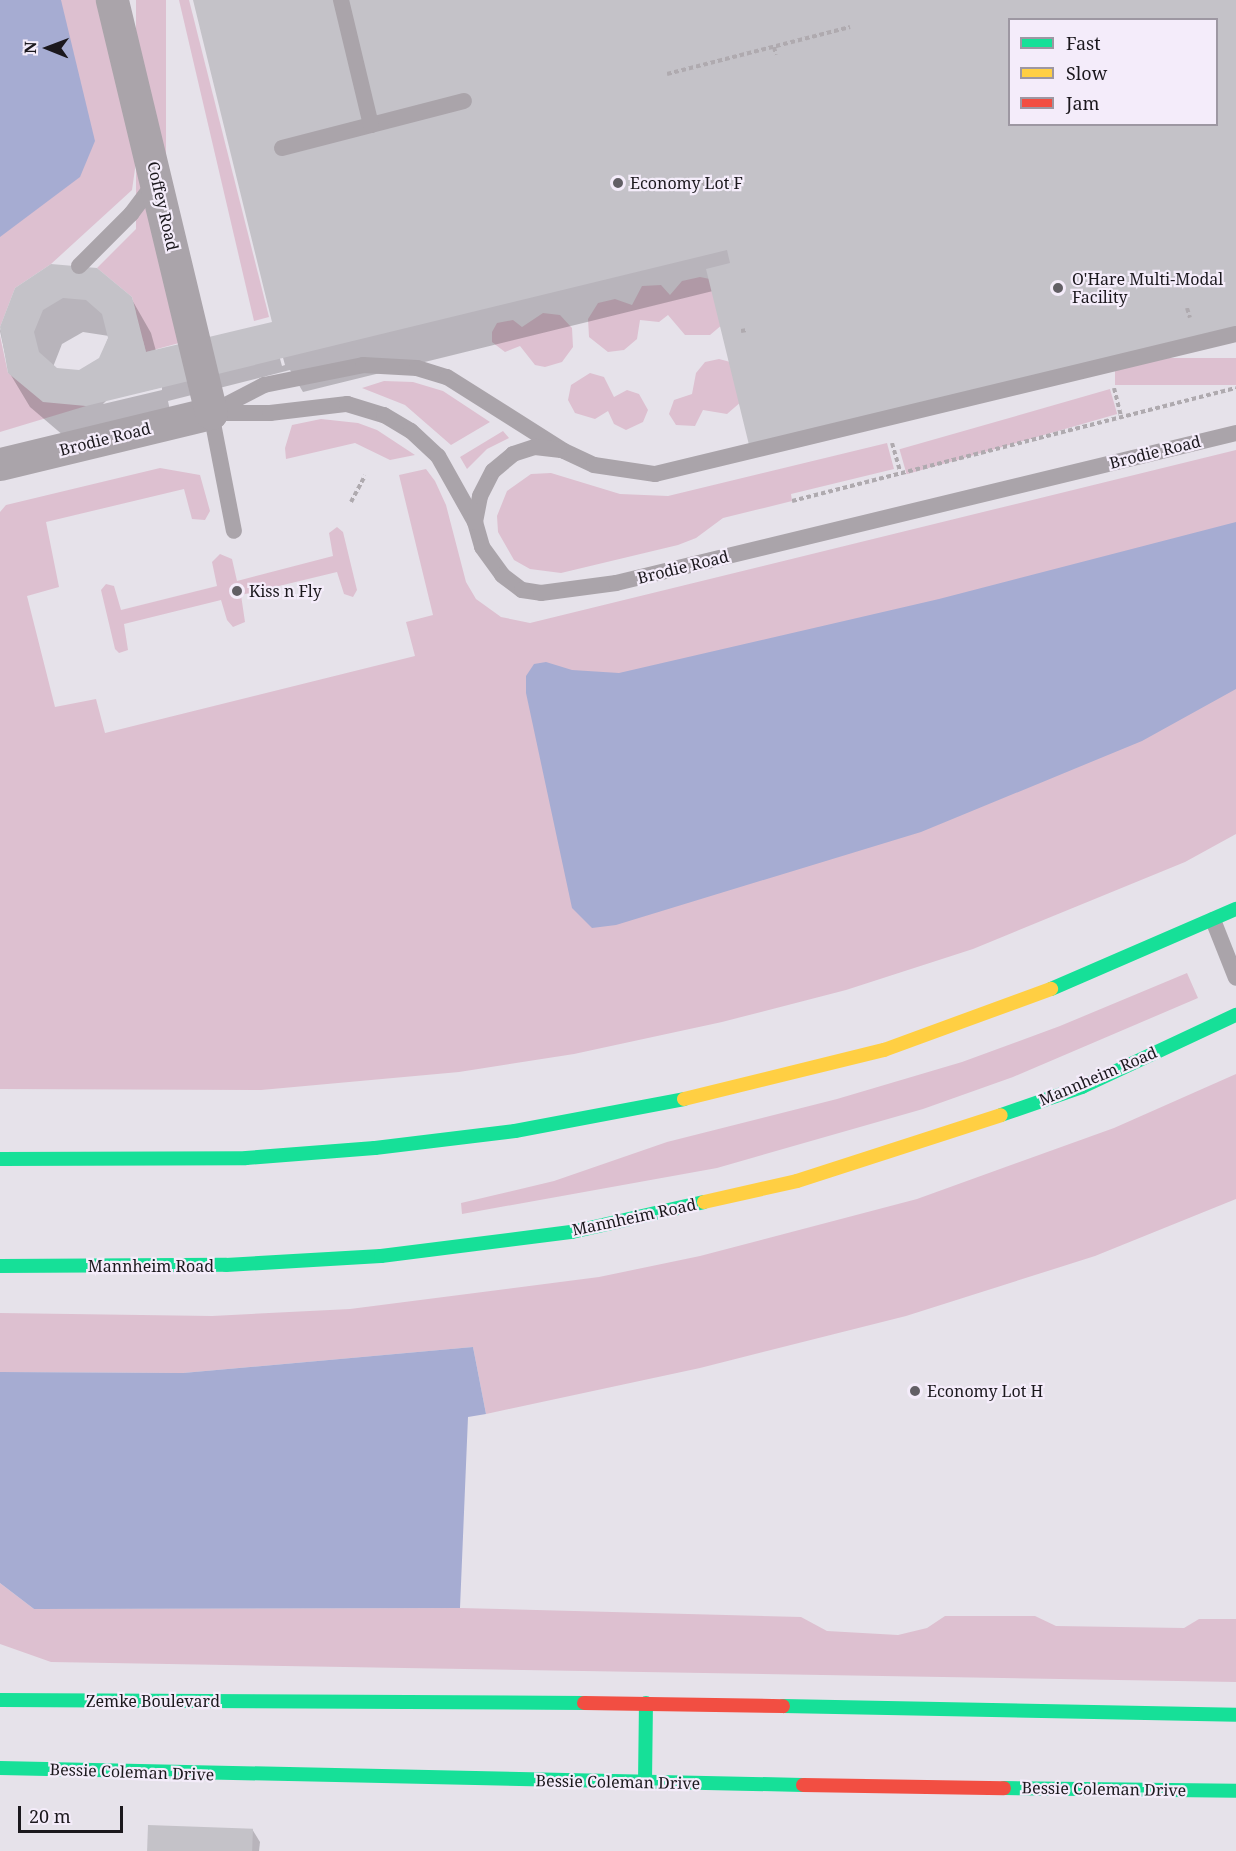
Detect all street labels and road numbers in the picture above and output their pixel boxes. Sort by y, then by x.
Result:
street label: Coffey Road [143,160,183,252]
street label: Brodie Road [57,418,153,460]
street label: Brodie Road [1107,431,1203,473]
street label: Brodie Road [635,546,731,588]
street label: Mannheim Road [1036,1042,1160,1110]
street label: Mannheim Road [570,1194,698,1240]
street label: Mannheim Road [88,1256,214,1276]
street label: Zemke Boulevard [86,1691,220,1711]
street label: Bessie Coleman Drive [49,1760,215,1784]
street label: Bessie Coleman Drive [536,1771,700,1793]
street label: Bessie Coleman Drive [1022,1778,1186,1800]

